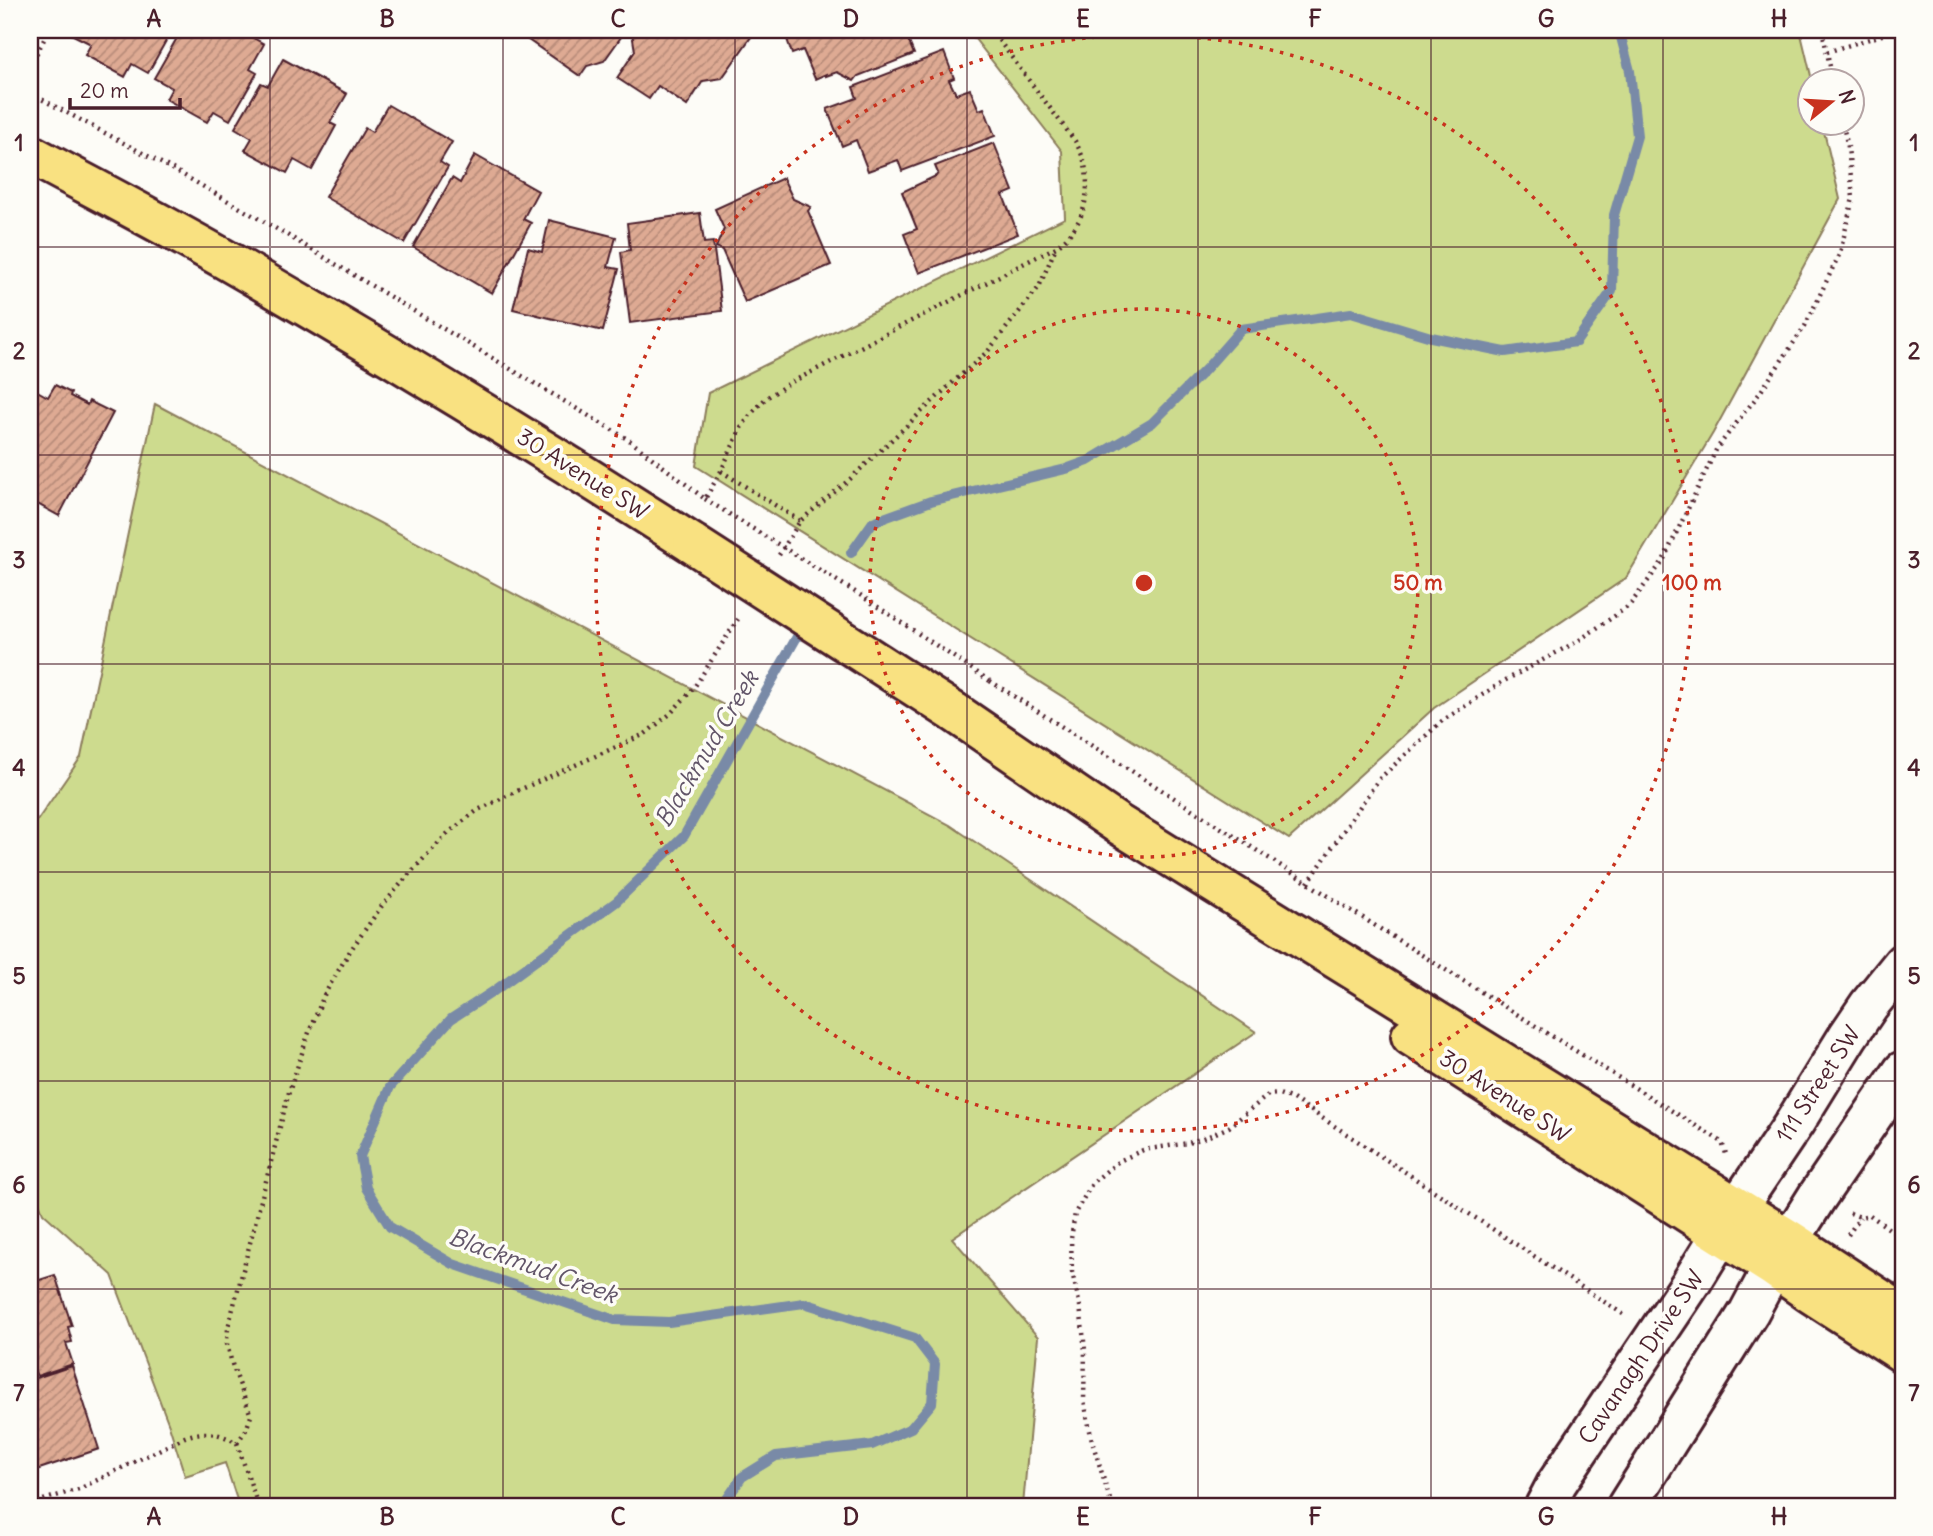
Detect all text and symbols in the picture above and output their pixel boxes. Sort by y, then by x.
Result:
text: A [147,4,162,33]
text: B [379,4,395,33]
text: C [610,4,626,33]
text: D [843,4,859,33]
text: E [1076,4,1090,33]
text: F [1308,4,1322,33]
text: G [1538,4,1554,33]
text: H [1771,4,1787,33]
scale bar [70,66,180,110]
north arrow [1797,66,1867,136]
text: 20 m [80,77,129,104]
text: N [1834,87,1861,107]
text: 1 [14,128,24,157]
text: 1 [1909,128,1919,157]
text: 2 [13,336,26,365]
text: 2 [1908,336,1921,365]
street label: 30 Avenue SW [512,422,655,526]
text: 3 [12,545,26,574]
text: 3 [1907,545,1921,574]
text: 50 m [1393,569,1443,596]
text: 100 m [1662,569,1722,596]
centre of rings [1132,571,1156,595]
water label: Blackmud Creek [648,664,765,832]
text: 4 [12,753,26,782]
text: 4 [1907,753,1921,782]
text: 5 [12,961,26,990]
text: 5 [1907,961,1921,990]
street label: 111 Street SW [1769,1020,1866,1148]
street label: 30 Avenue SW [1435,1043,1576,1149]
text: 6 [12,1170,26,1199]
text: 6 [1907,1170,1921,1199]
water label: Blackmud Creek [445,1221,623,1310]
street label: Cavanagh Drive SW [1572,1264,1710,1449]
text: 7 [13,1378,25,1407]
text: 7 [1908,1378,1920,1407]
text: A [147,1502,162,1531]
text: B [379,1502,395,1531]
text: C [610,1502,626,1531]
text: D [843,1502,859,1531]
text: E [1076,1502,1090,1531]
text: F [1308,1502,1322,1531]
text: G [1538,1502,1554,1531]
text: H [1771,1502,1787,1531]

